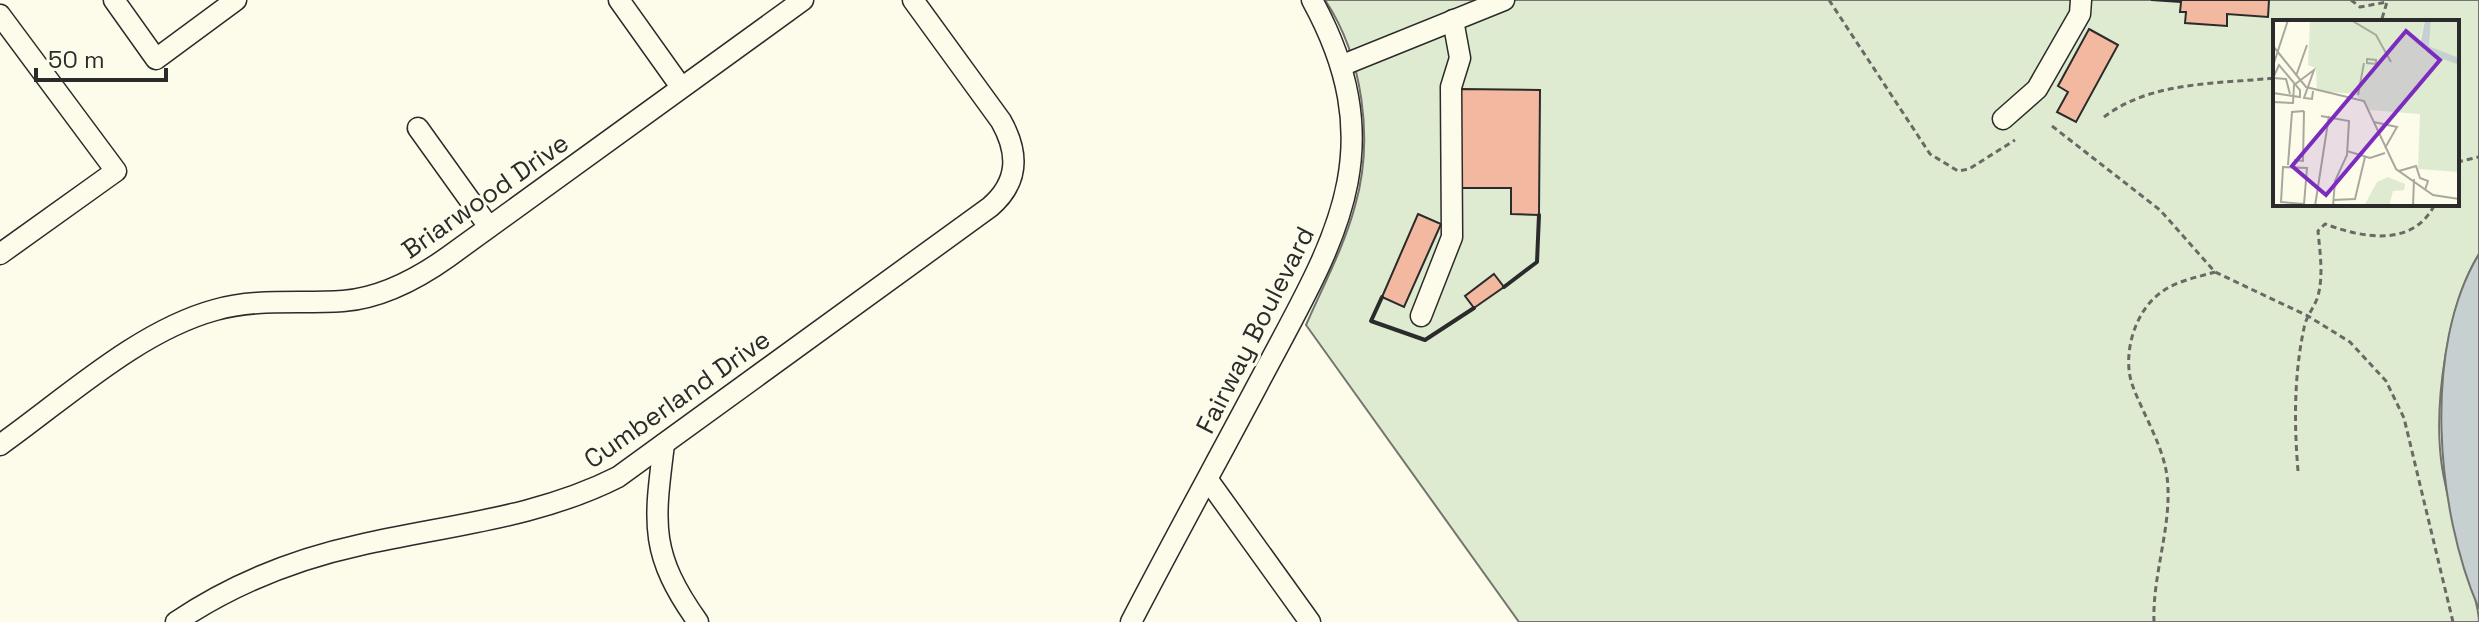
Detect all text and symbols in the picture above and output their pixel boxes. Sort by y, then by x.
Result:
inset map [2273,20,2459,206]
scale bar [36,32,166,82]
text: 50 m [48,44,105,75]
street label: Briarwood Drive [395,126,575,266]
street label: Fairway Boulevard [1188,221,1322,439]
street label: Cumberland Drive [577,322,777,476]

